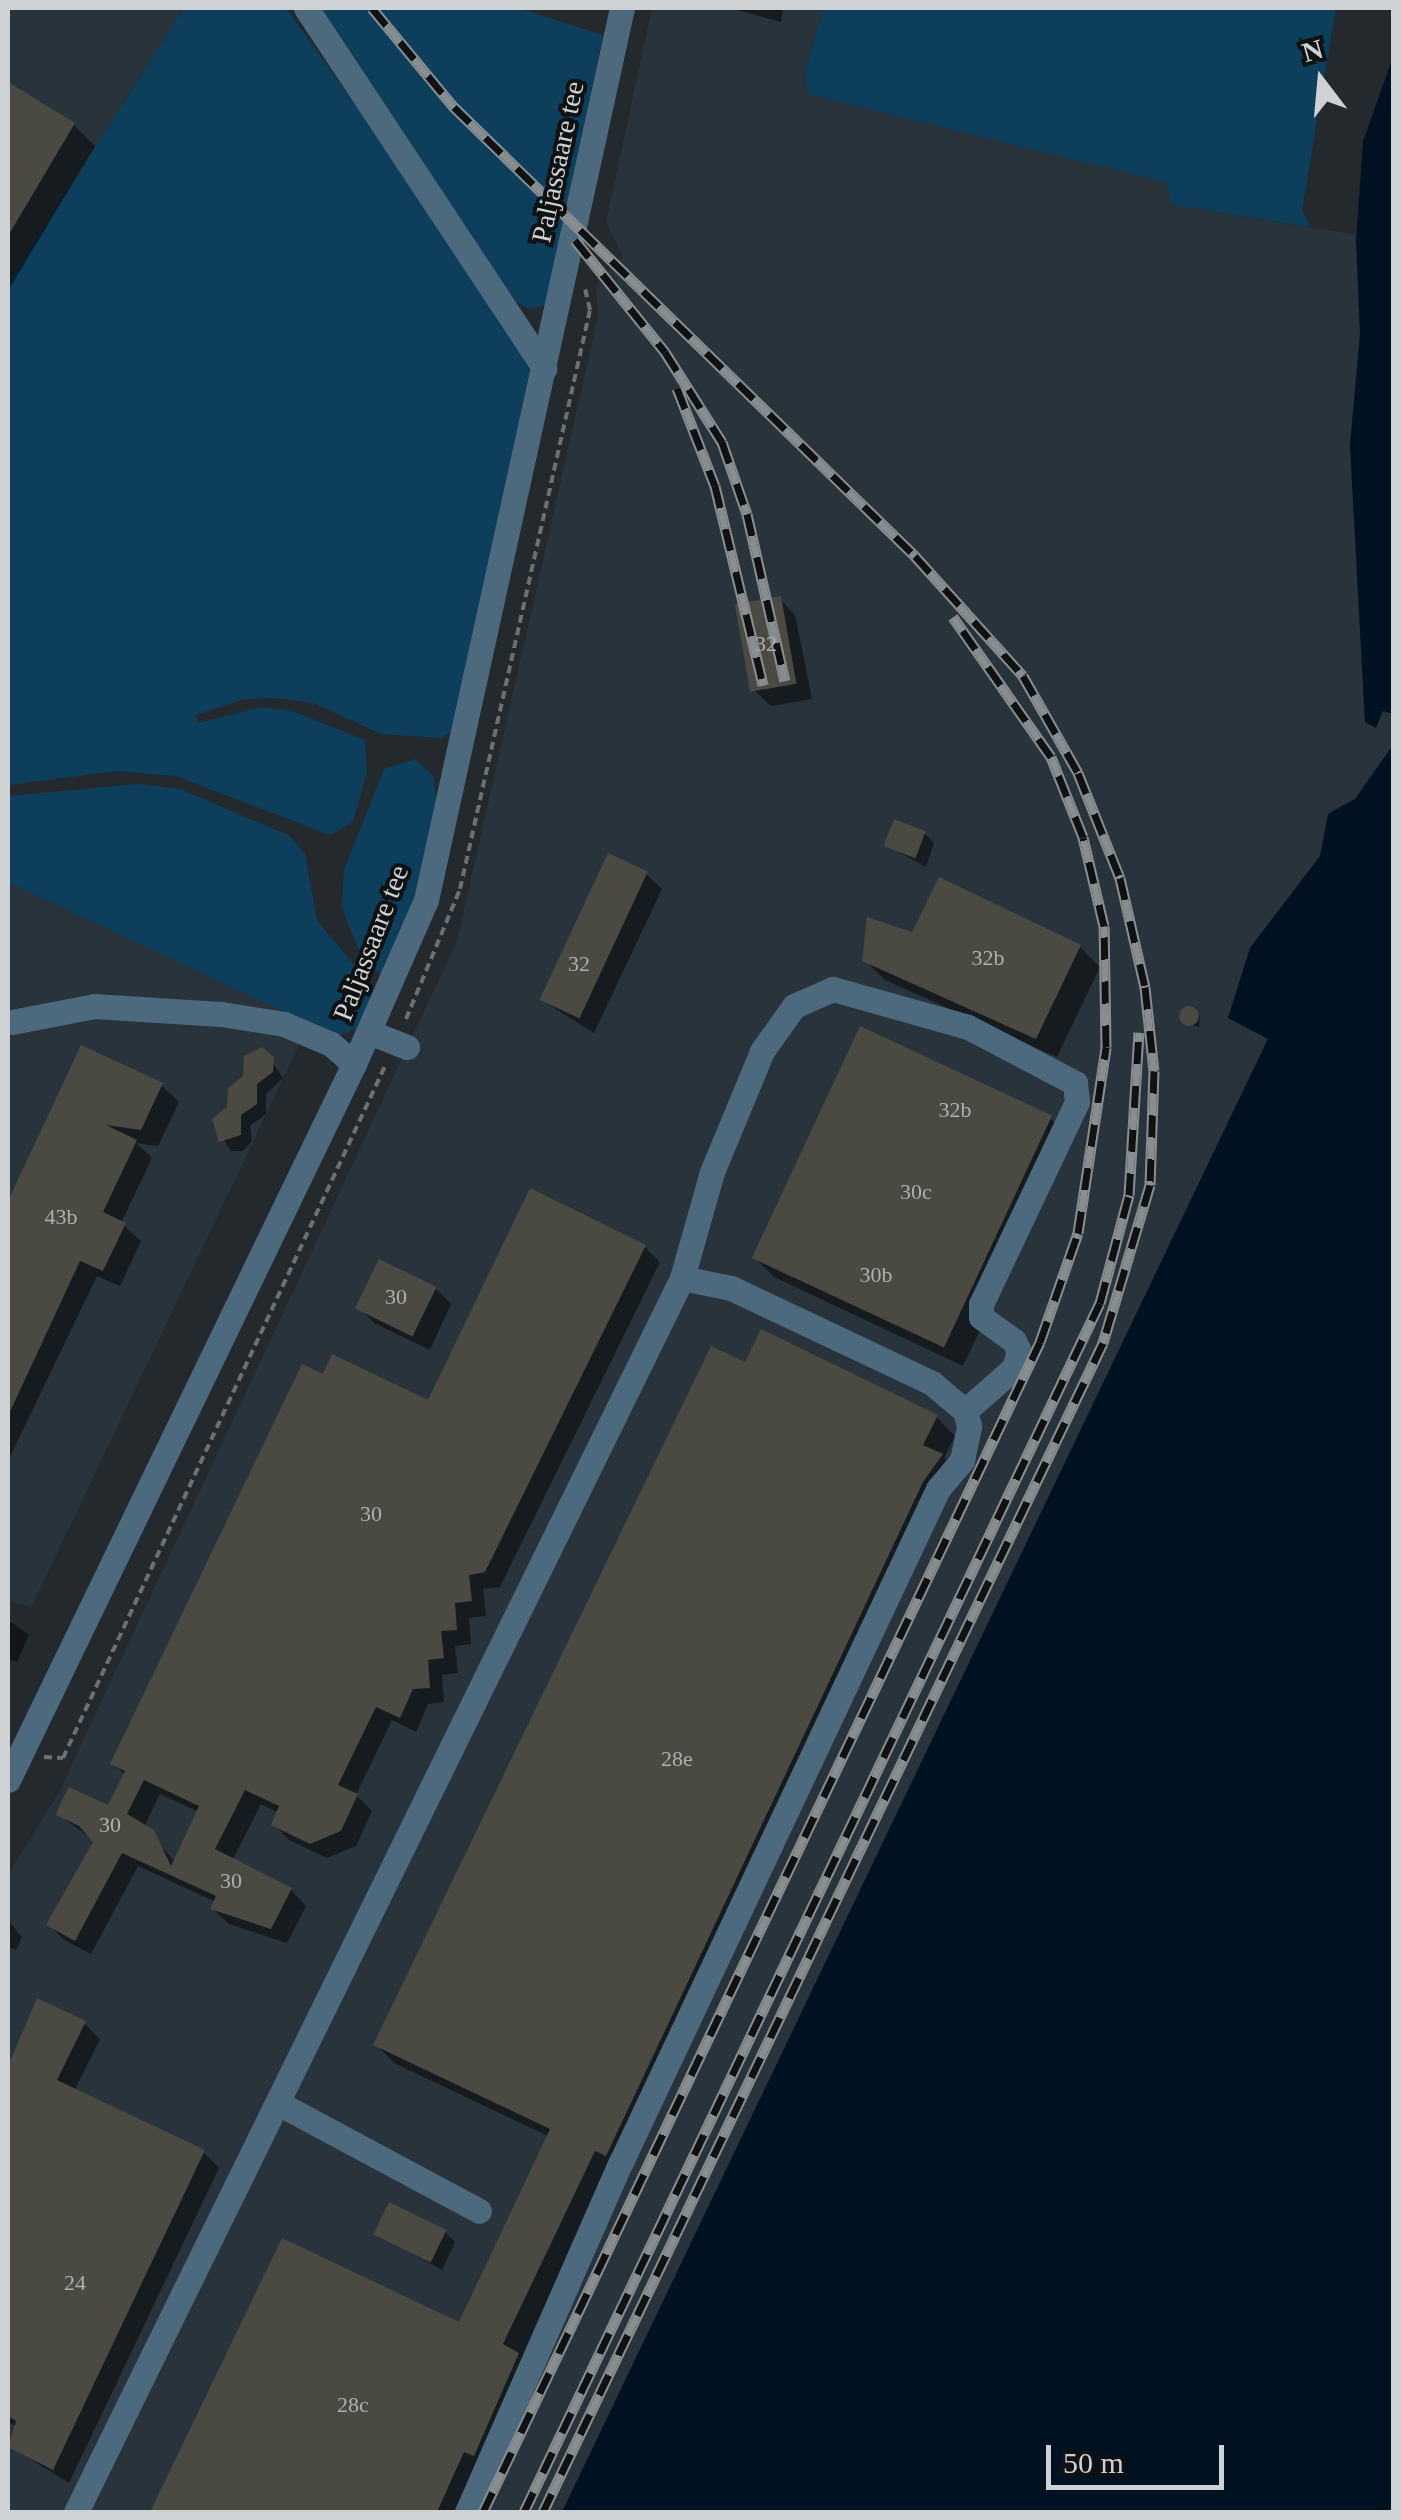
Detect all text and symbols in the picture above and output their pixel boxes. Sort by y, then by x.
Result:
north arrow [1271,30,1371,130]
text: N [1299,33,1327,68]
street label: Paljassaare tee [525,78,591,246]
house number: 32 [755,631,777,657]
street label: Paljassaare tee [326,860,416,1026]
house number: 32b [971,945,1004,971]
house number: 32 [568,951,590,977]
house number: 32b [938,1097,972,1123]
house number: 30c [900,1179,932,1205]
house number: 43b [44,1204,78,1230]
house number: 30b [859,1262,892,1288]
house number: 30 [385,1284,407,1310]
house number: 30 [360,1501,382,1527]
house number: 28e [661,1746,693,1772]
house number: 30 [99,1812,121,1838]
house number: 30 [220,1868,242,1894]
house number: 24 [64,2270,86,2296]
house number: 28c [337,2392,369,2418]
scale bar [1051,2425,1228,2487]
text: 50 m [1063,2446,1124,2479]

